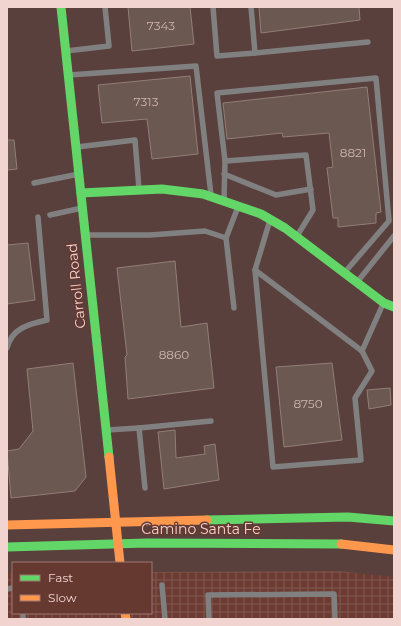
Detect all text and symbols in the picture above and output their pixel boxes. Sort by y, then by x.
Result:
house number: 7343 [147,18,175,33]
house number: 7313 [134,94,159,109]
house number: 8821 [340,145,366,160]
street label: Carroll Road [63,242,89,330]
house number: 8860 [159,347,189,362]
house number: 8750 [293,396,323,411]
street label: Camino Santa Fe [141,520,261,538]
legend [12,562,152,614]
text: Fast [48,570,73,585]
text: Slow [48,590,77,605]

